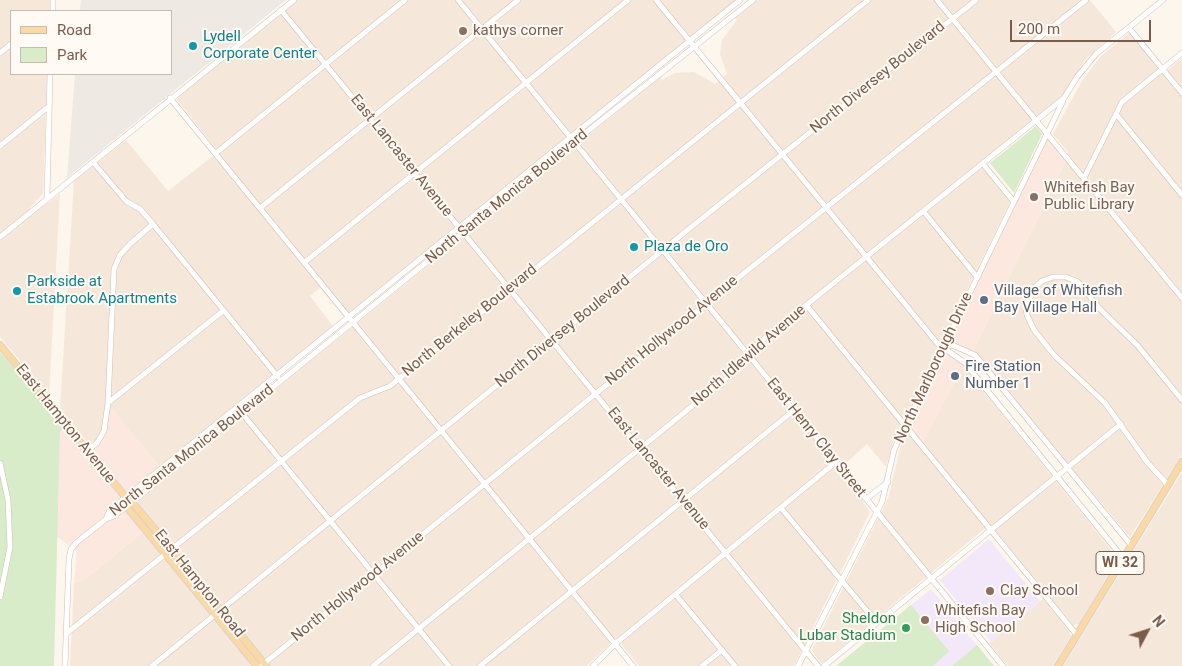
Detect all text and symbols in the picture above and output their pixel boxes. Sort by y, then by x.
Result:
legend [10,10,172,75]
scale bar [1012,10,1153,42]
street label: North Diversey Boulevard [807,18,949,138]
text: 200 m [1018,20,1060,38]
text: Road [57,21,91,39]
place label: kathys corner [473,22,563,40]
marker: kathys corner [457,25,469,37]
place label: Lydell Corporate Center [203,28,317,63]
marker: Lydell Corporate Center [187,40,199,52]
text: Park [57,46,87,64]
street label: East Lancaster Avenue [346,91,456,221]
street label: North Santa Monica Boulevard [422,126,592,268]
place label: Whitefish Bay Public Library [1044,179,1135,214]
marker: Whitefish Bay Public Library [1028,191,1040,203]
place label: Plaza de Oro [644,238,729,256]
marker: Plaza de Oro [628,241,640,253]
street label: North Berkeley Boulevard [399,261,541,381]
street label: North Diversey Boulevard [492,272,634,392]
street label: North Hollywood Avenue [602,272,742,390]
place label: Parkside at Estabrook Apartments [27,273,177,308]
place label: Village of Whitefish Bay Village Hall [994,282,1123,317]
marker: Parkside at Estabrook Apartments [11,285,23,297]
street label: North Marlborough Drive [891,290,977,446]
marker: Village of Whitefish Bay Village Hall [978,294,990,306]
street label: North Idlewild Avenue [688,301,810,411]
place label: Fire Station Number 1 [965,358,1041,393]
street label: East Hampton Avenue [11,361,119,487]
marker: Fire Station Number 1 [949,370,961,382]
street label: East Henry Clay Street [762,375,870,501]
street label: North Santa Monica Boulevard [106,381,278,521]
street label: East Lancaster Avenue [603,404,713,534]
street label: East Hampton Road [150,527,248,641]
street label: North Hollywood Avenue [288,528,428,646]
road number: WI 32 [1096,552,1144,574]
place label: Clay School [1000,582,1078,600]
marker: Clay School [984,585,996,597]
place label: Whitefish Bay High School [935,602,1026,637]
north arrow [1122,606,1172,656]
place label: Sheldon Lubar Stadium [799,610,896,645]
text: N [1149,612,1168,630]
marker: Whitefish Bay High School [919,614,931,626]
marker: Sheldon Lubar Stadium [900,622,912,634]

